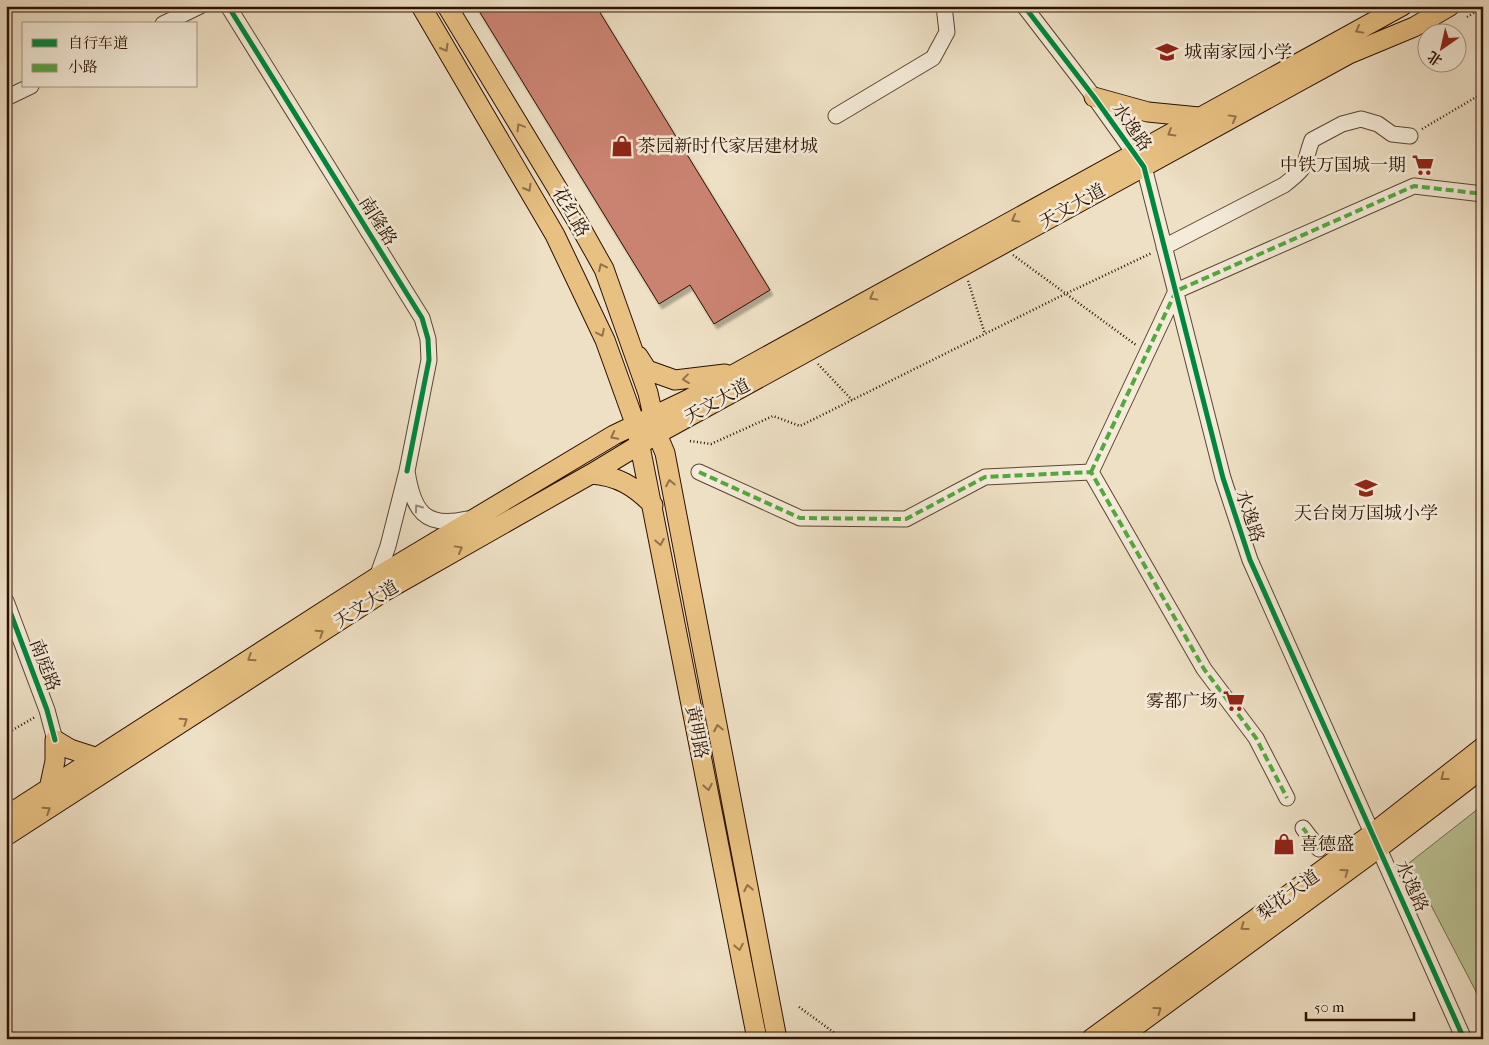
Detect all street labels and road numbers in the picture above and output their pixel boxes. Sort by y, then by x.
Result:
street label: 水逸路 [1108,99,1156,155]
street label: 天文大道 [1036,180,1109,233]
street label: 花红路 [548,184,593,241]
street label: 南隆路 [354,193,401,250]
street label: 天文大道 [681,375,754,428]
street label: 水逸路 [1231,487,1268,545]
street label: 天文大道 [330,576,402,632]
street label: 南庭路 [25,636,64,694]
street label: 黄明路 [681,704,712,761]
street label: 水逸路 [1391,857,1432,915]
street label: 梨花大道 [1253,866,1324,925]

